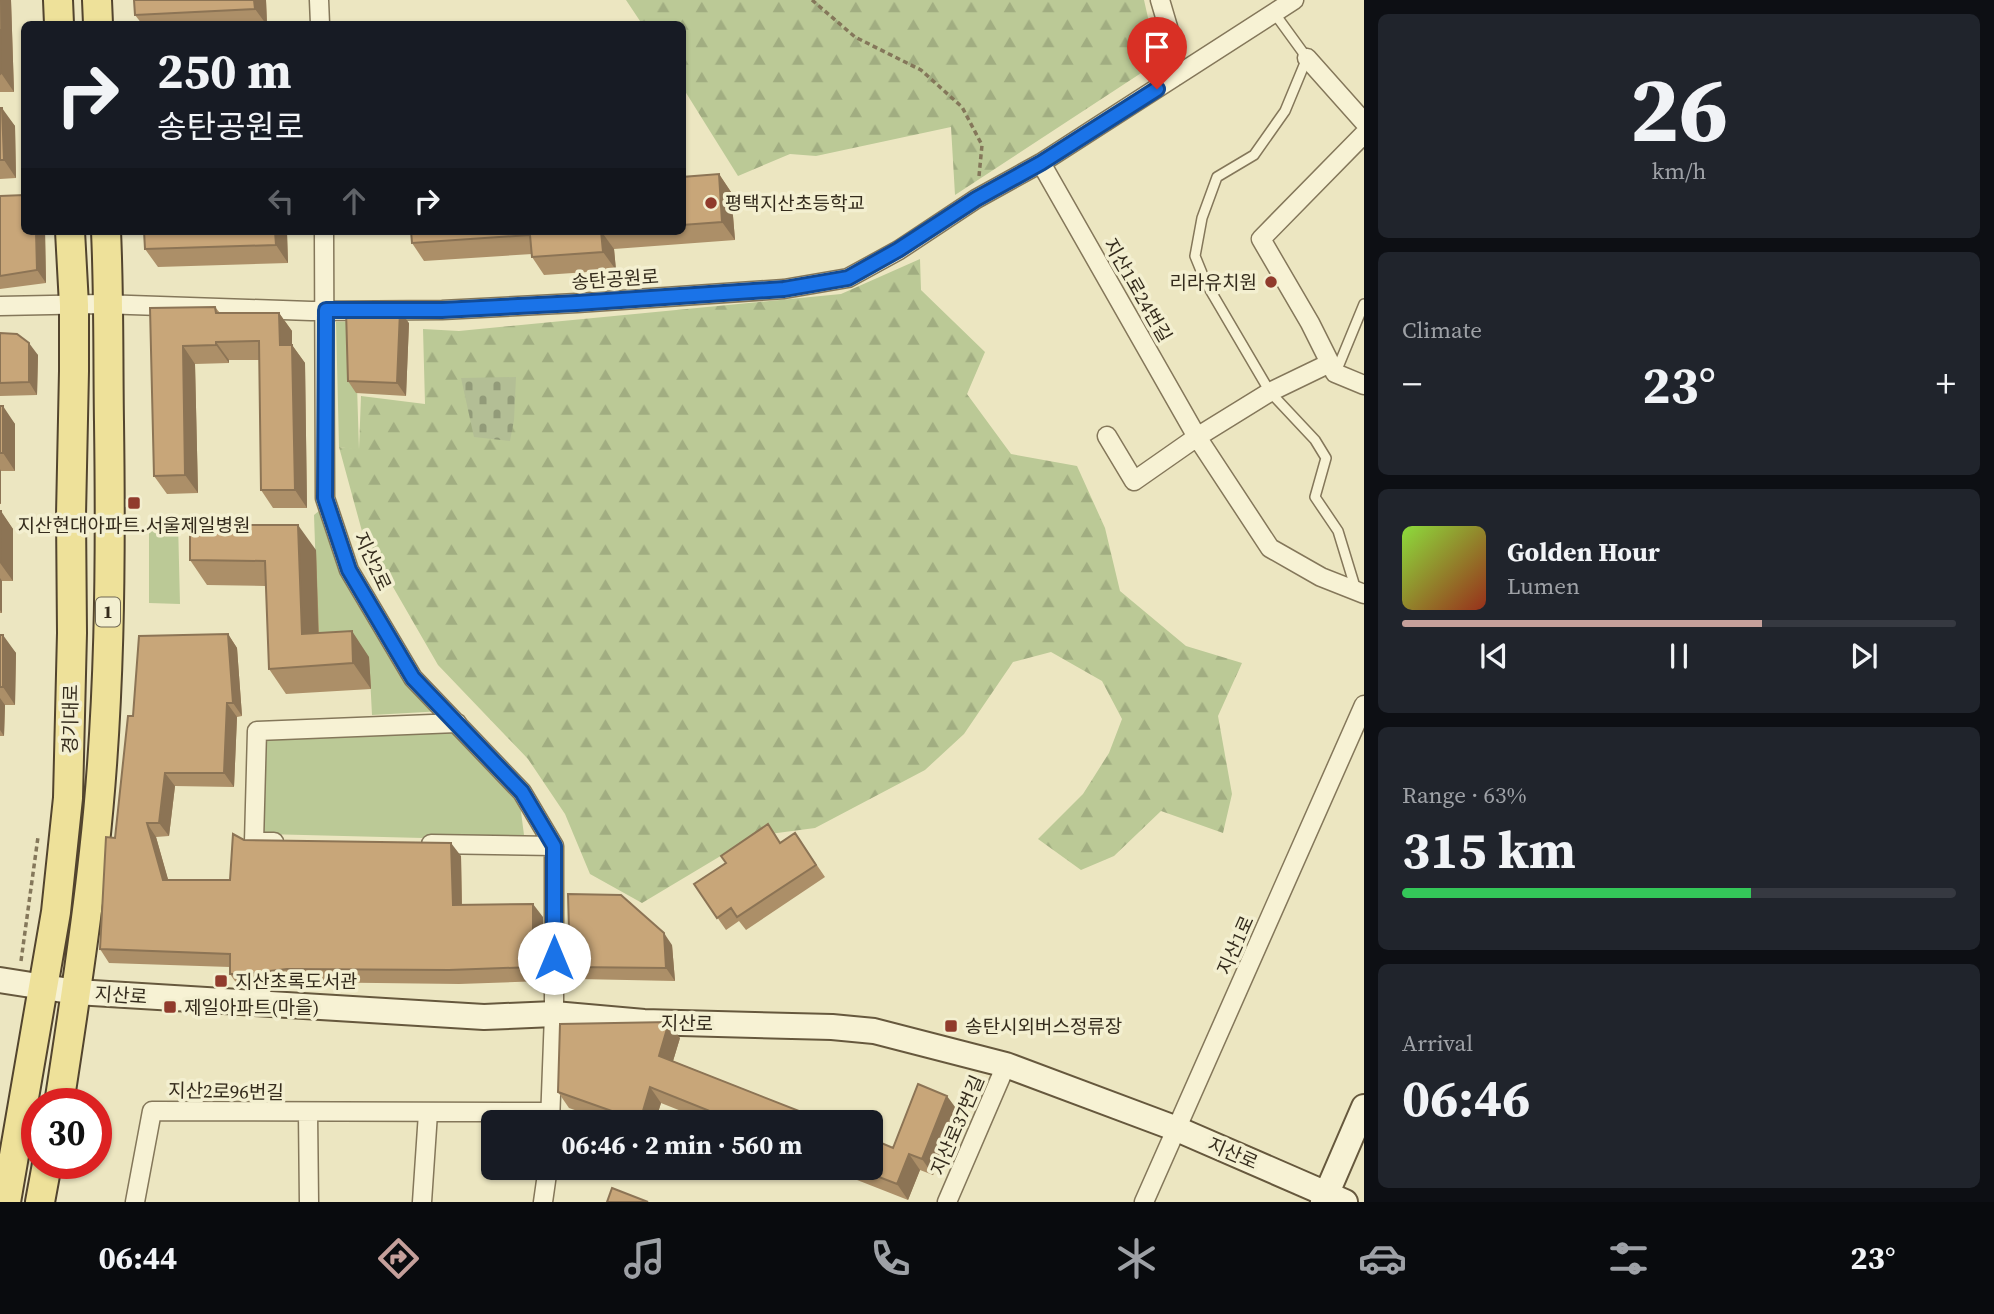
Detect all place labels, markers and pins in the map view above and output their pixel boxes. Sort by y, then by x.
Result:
pin [1127,17,1187,89]
place label: 평택지산초등학교 [725,190,865,216]
marker: 평택지산초등학교 [703,195,719,211]
place label: 리라유치원 [1170,269,1257,295]
marker: 리라유치원 [1263,274,1279,290]
marker: 지산현대아파트.서울제일병원 [126,495,142,511]
place label: 지산현대아파트.서울제일병원 [18,512,250,538]
place label: 지산초록도서관 [235,968,357,994]
marker: 지산초록도서관 [213,973,229,989]
place label: 제일아파트(마을) [184,994,319,1020]
marker: 제일아파트(마을) [162,999,178,1015]
place label: 송탄시외버스정류장 [965,1013,1122,1039]
marker: 송탄시외버스정류장 [943,1018,959,1034]

